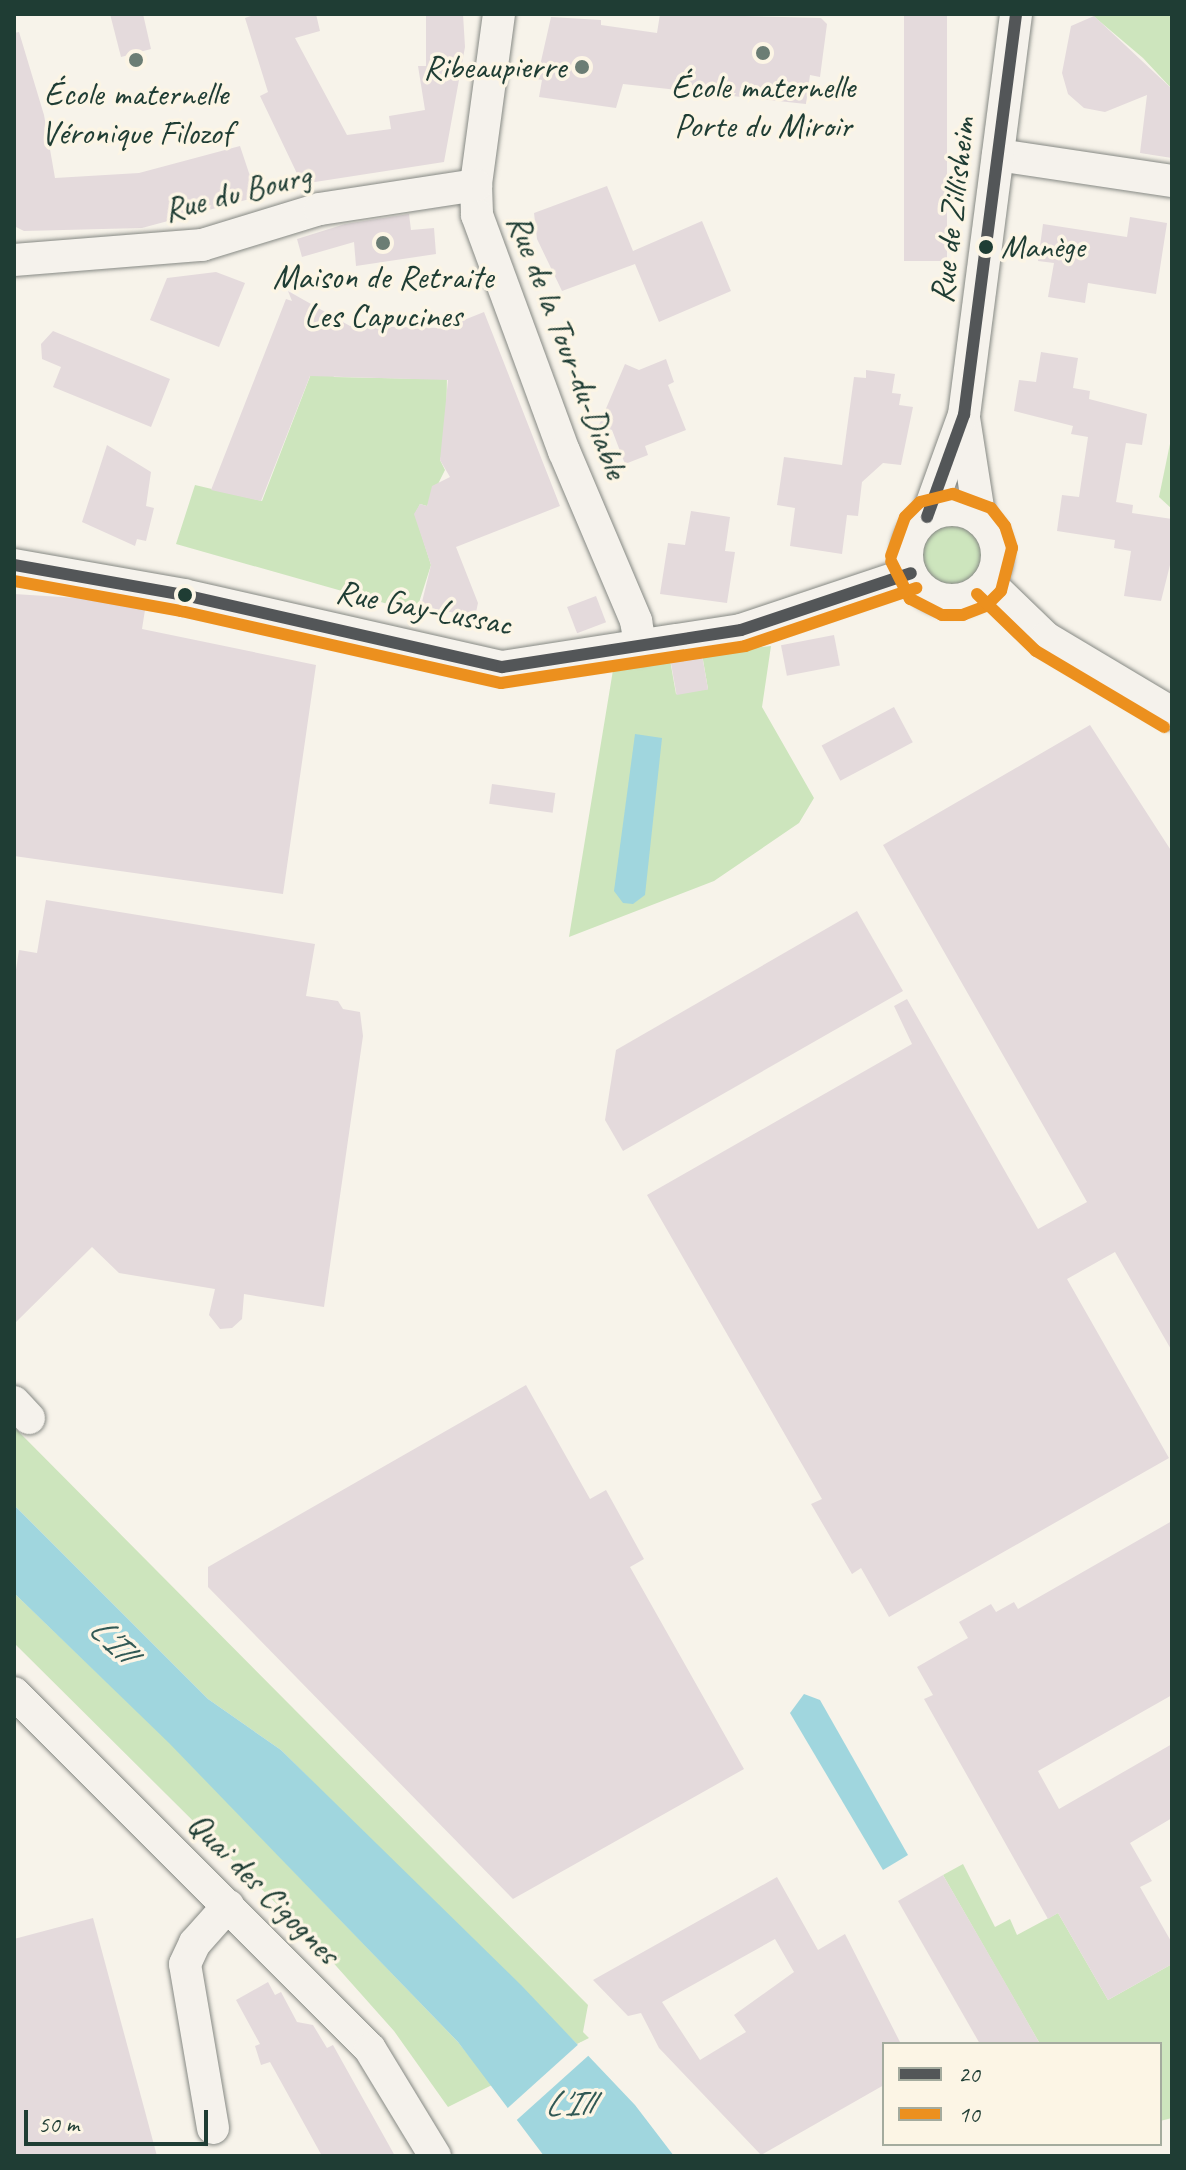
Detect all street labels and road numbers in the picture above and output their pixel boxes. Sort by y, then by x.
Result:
street label: Rue de Zillisheim [920,114,984,306]
street label: Rue du Bourg [160,154,314,230]
street label: Rue de la Tour-du-Diable [499,208,637,484]
street label: Rue Gay-Lussac [333,570,515,644]
street label: Quai des Cigognes [179,1803,349,1973]

